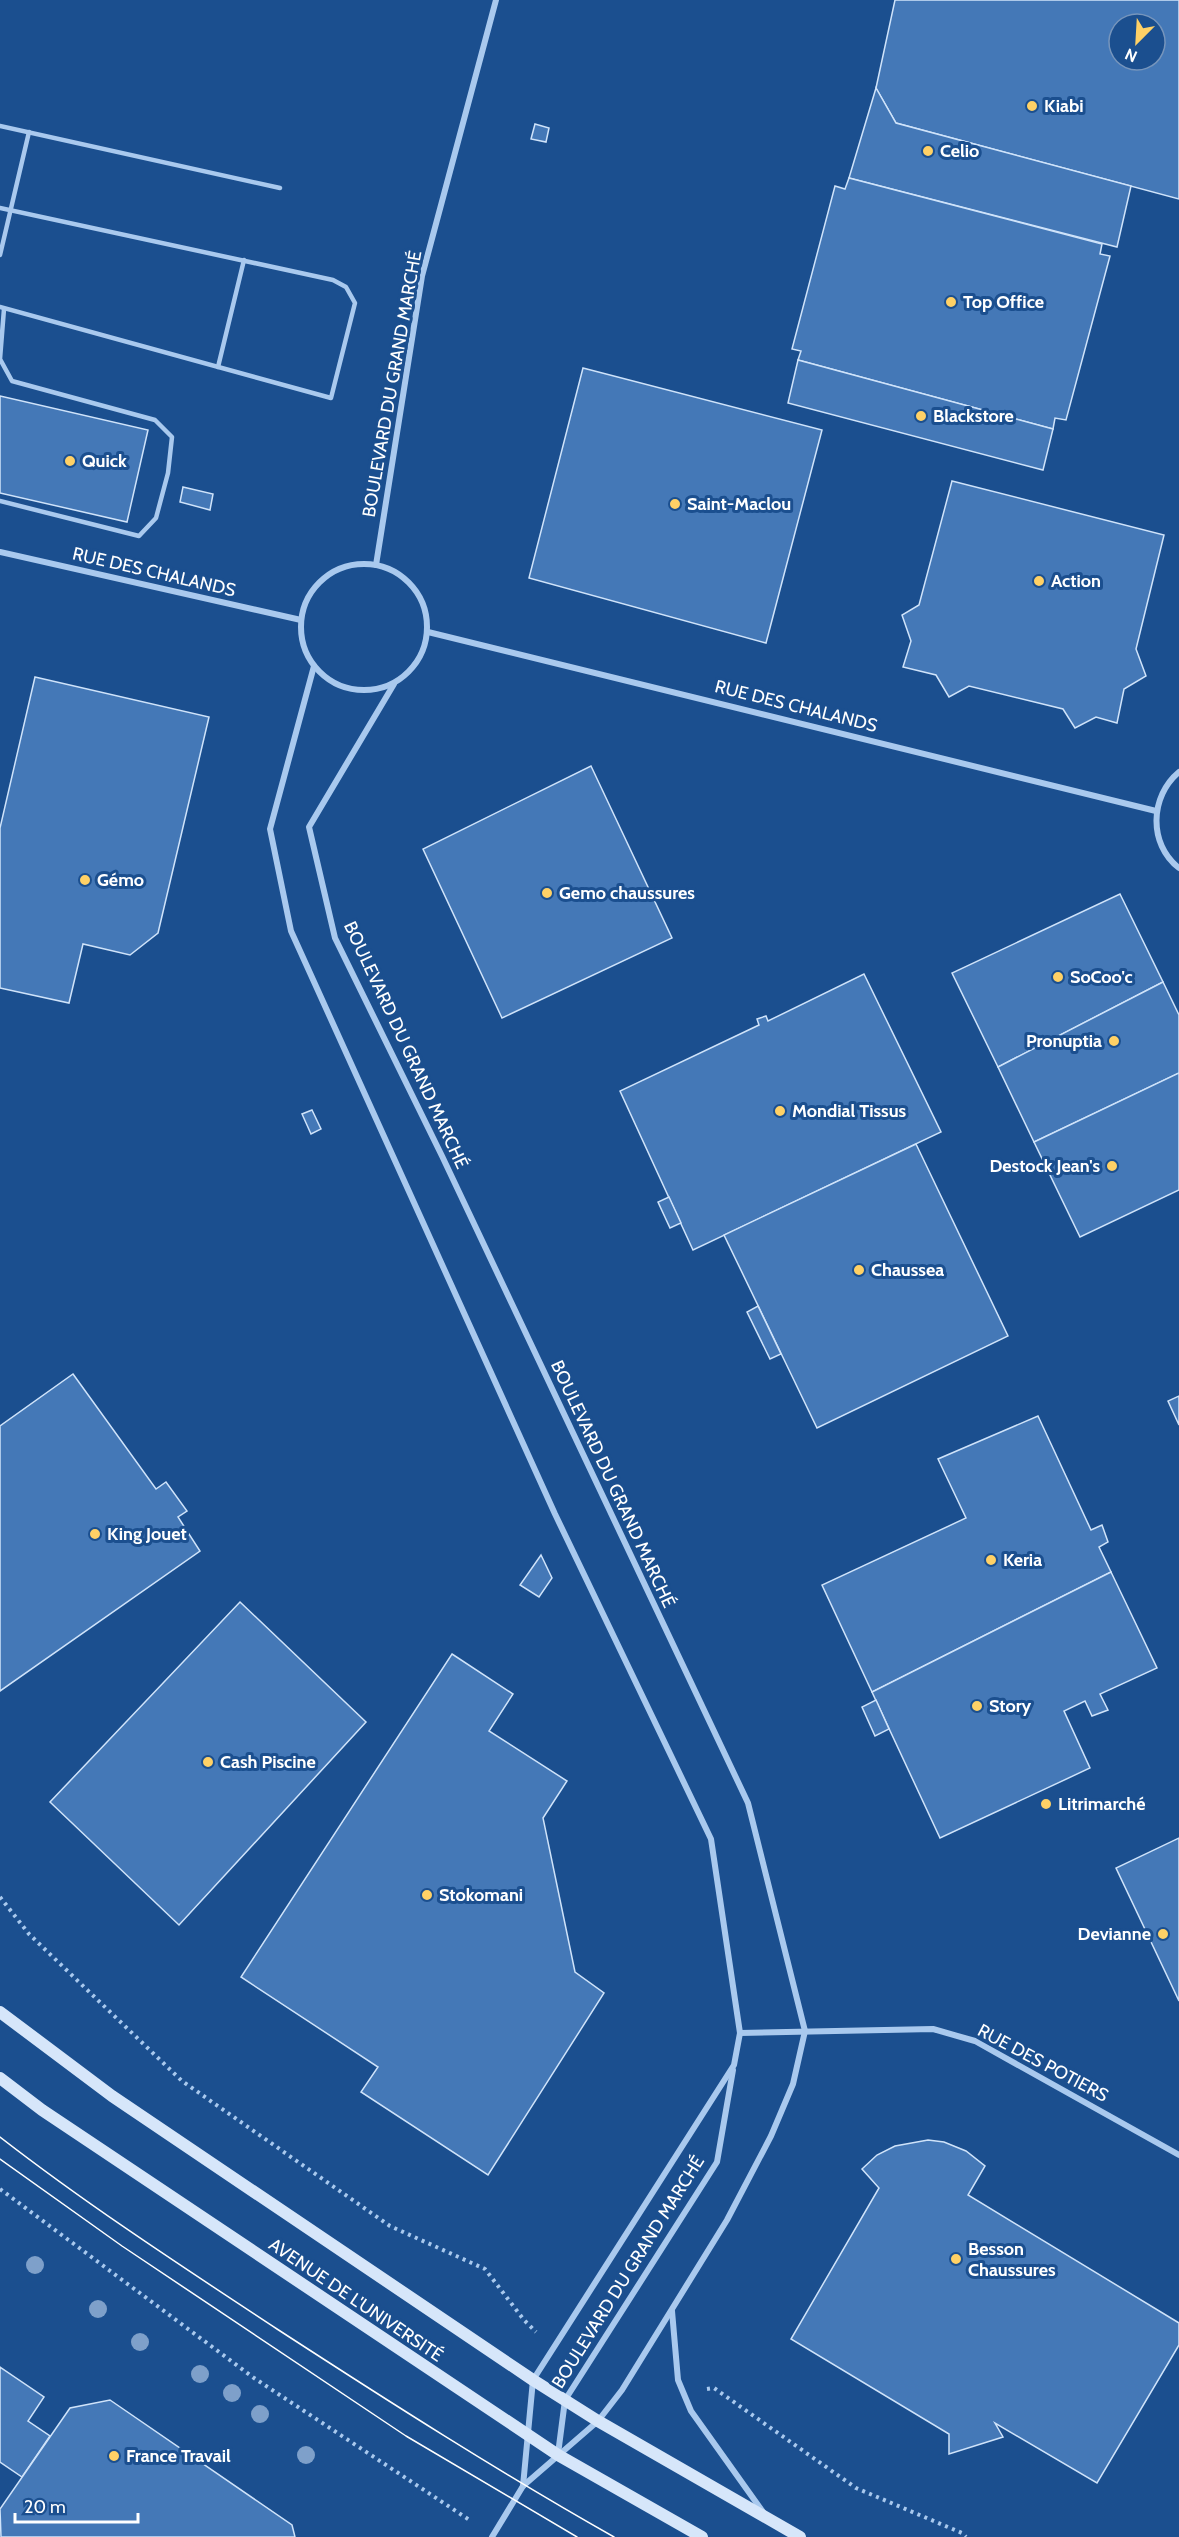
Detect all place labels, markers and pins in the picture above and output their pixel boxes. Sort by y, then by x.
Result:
place label: Kiabi [1044,95,1084,117]
marker: Kiabi [1025,99,1039,113]
place label: Celio [940,140,979,162]
marker: Celio [921,144,935,158]
place label: Top Office [963,291,1044,313]
marker: Top Office [944,295,958,309]
place label: Blackstore [933,405,1014,427]
marker: Blackstore [914,409,928,423]
place label: Quick [82,450,127,472]
marker: Quick [63,454,77,468]
place label: Saint-Maclou [687,493,791,515]
marker: Saint-Maclou [668,497,682,511]
place label: Action [1051,570,1101,592]
marker: Action [1032,574,1046,588]
place label: Gémo [97,869,144,891]
marker: Gémo [78,873,92,887]
place label: Gemo chaussures [559,882,695,904]
marker: Gemo chaussures [540,886,554,900]
place label: SoCoo'c [1070,966,1133,988]
marker: SoCoo'c [1051,970,1065,984]
place label: Pronuptia [1026,1030,1102,1052]
marker: Pronuptia [1107,1034,1121,1048]
place label: Mondial Tissus [792,1100,907,1122]
marker: Mondial Tissus [773,1104,787,1118]
place label: Destock Jean's [989,1155,1100,1177]
marker: Destock Jean's [1105,1159,1119,1173]
place label: Chaussea [871,1259,944,1281]
marker: Chaussea [852,1263,866,1277]
place label: King Jouet [107,1523,187,1545]
marker: King Jouet [88,1527,102,1541]
place label: Keria [1003,1549,1042,1571]
marker: Keria [984,1553,998,1567]
place label: Story [989,1695,1032,1717]
marker: Story [970,1699,984,1713]
place label: Cash Piscine [220,1751,316,1773]
marker: Cash Piscine [201,1755,215,1769]
place label: Litrimarché [1058,1793,1146,1815]
marker: Litrimarché [1039,1797,1053,1811]
place label: Stokomani [439,1884,523,1906]
marker: Stokomani [420,1888,434,1902]
place label: Devianne [1078,1923,1151,1945]
marker: Devianne [1156,1927,1170,1941]
place label: Besson Chaussures [968,2238,1056,2281]
marker: Besson Chaussures [949,2252,963,2266]
place label: France Travail [126,2445,231,2467]
marker: France Travail [107,2449,121,2463]

